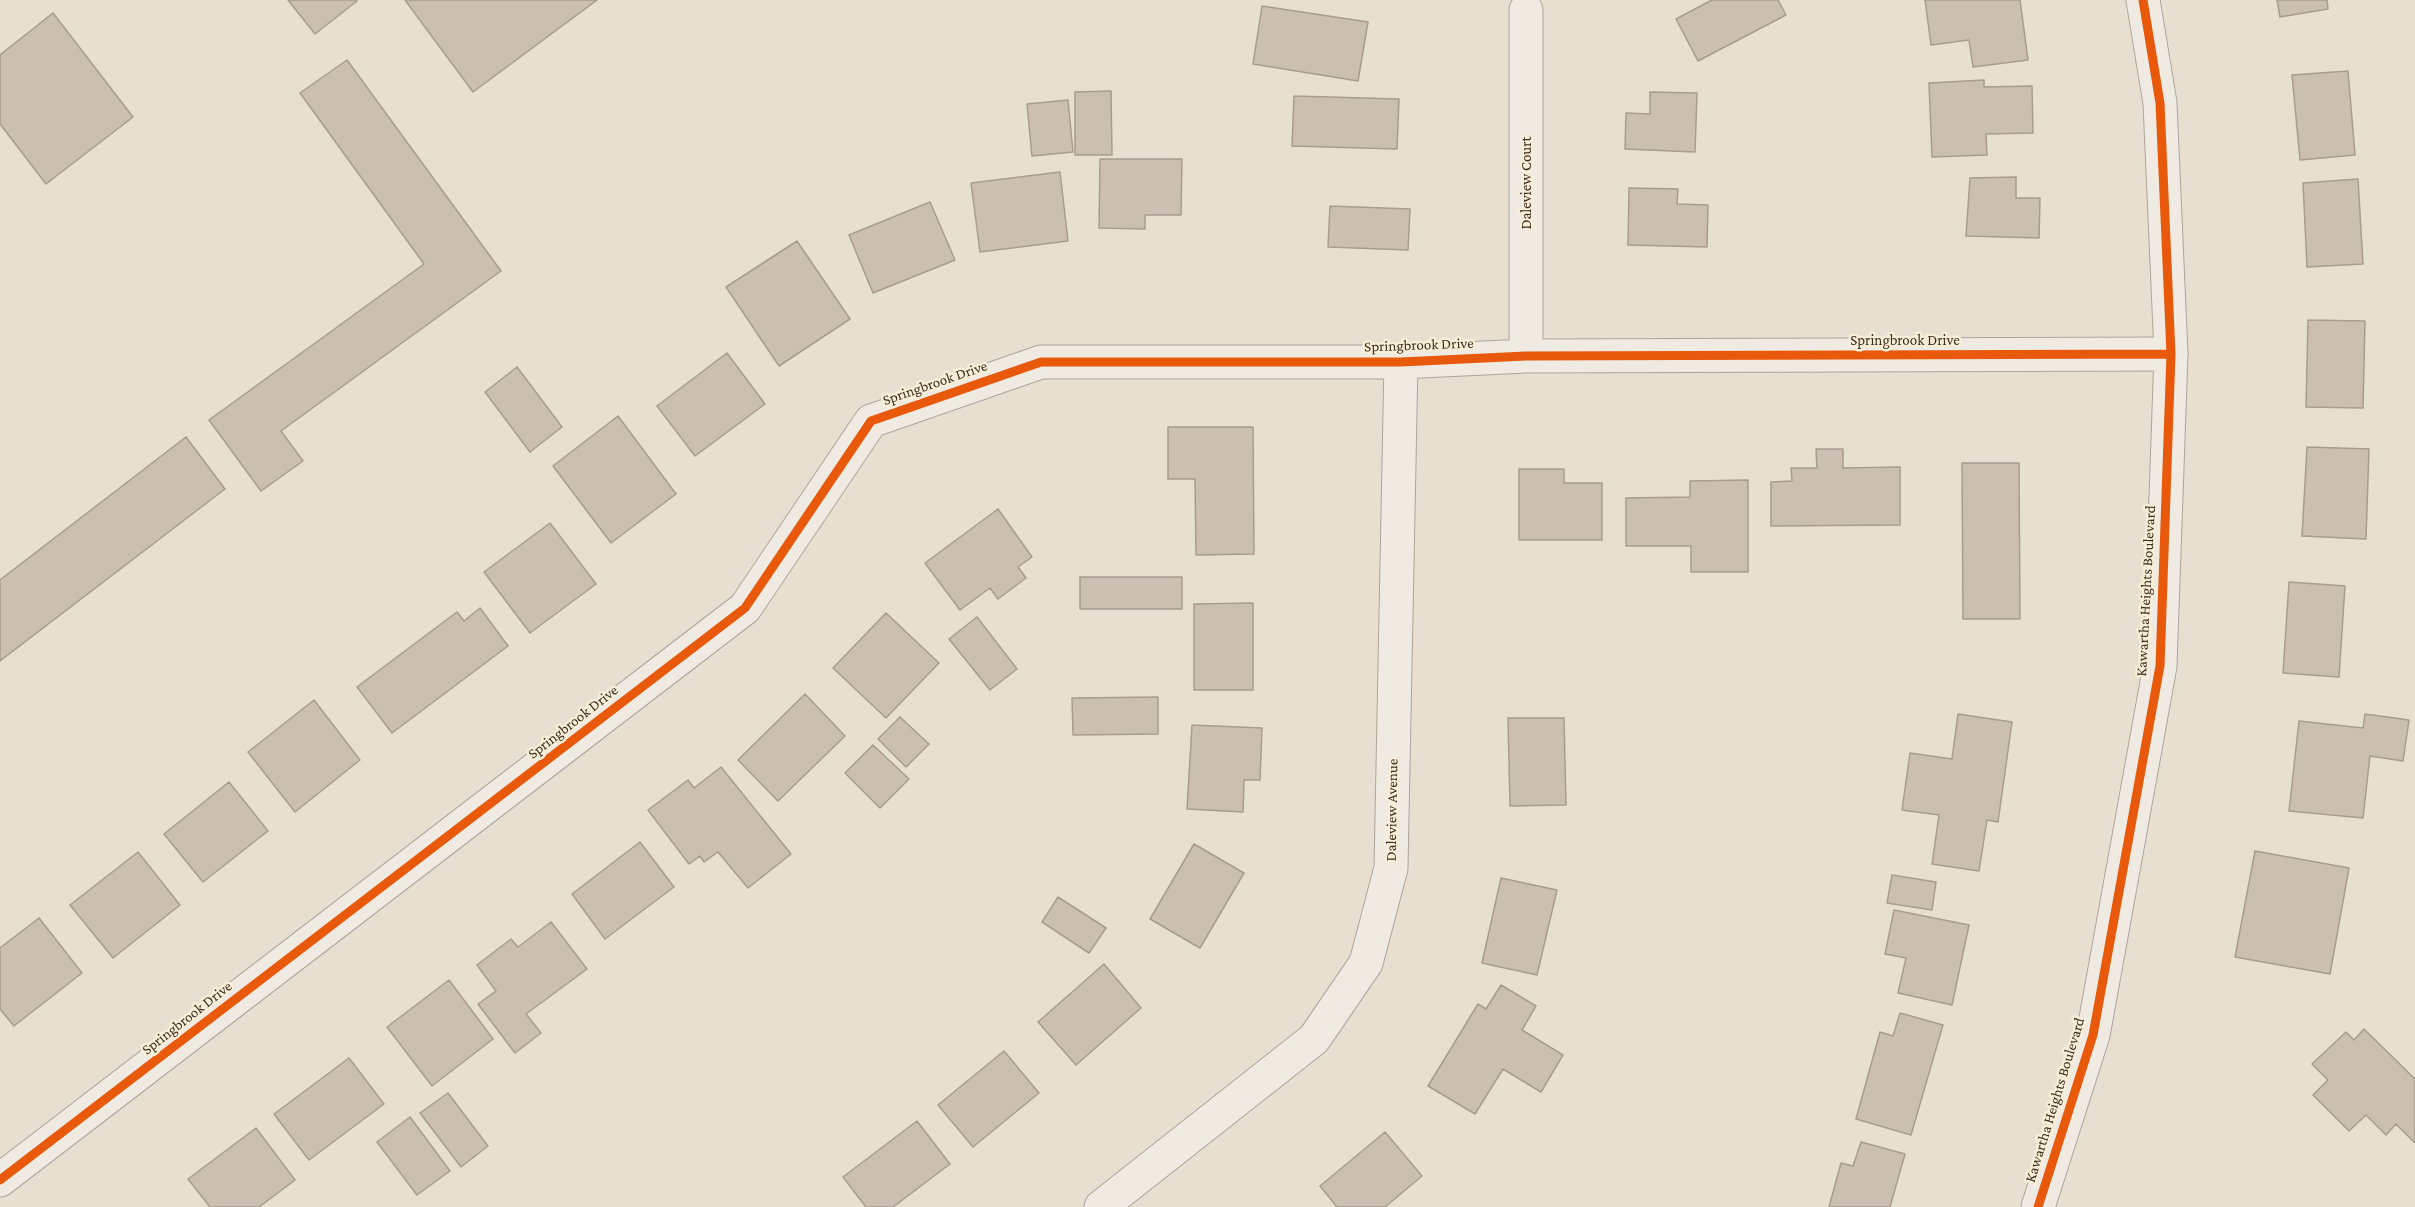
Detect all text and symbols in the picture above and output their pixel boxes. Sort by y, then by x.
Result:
street label: Daleview Court [1517,136,1535,230]
street label: Springbrook Drive [1850,331,1960,349]
street label: Springbrook Drive [1364,334,1474,356]
street label: Springbrook Drive [880,357,990,409]
street label: Kawartha Heights Boulevard [2133,505,2159,677]
street label: Springbrook Drive [524,681,622,763]
street label: Daleview Avenue [1382,758,1402,862]
street label: Springbrook Drive [138,977,236,1059]
street label: Kawartha Heights Boulevard [2021,1015,2089,1185]

